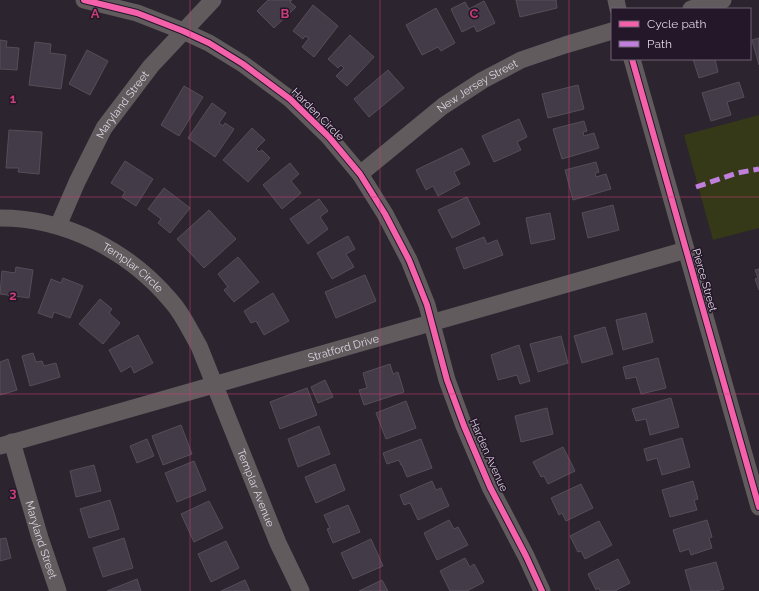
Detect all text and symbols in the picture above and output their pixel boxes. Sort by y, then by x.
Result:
text: A [91,6,100,21]
text: B [281,6,290,21]
text: C [470,6,479,21]
legend [611,8,751,60]
text: Cycle path [647,17,706,31]
text: Path [647,37,672,51]
street label: New Jersey Street [434,57,520,115]
street label: Maryland Street [94,68,152,141]
street label: Harden Circle [289,85,347,144]
text: 1 [10,91,17,106]
street label: Templar Circle [100,240,166,296]
street label: Pierce Street [689,247,720,314]
text: 2 [9,288,17,303]
street label: Stratford Drive [306,332,381,365]
street label: Harden Avenue [467,417,511,494]
street label: Templar Avenue [234,447,277,529]
text: 3 [9,485,17,500]
street label: Maryland Street [22,499,59,581]

